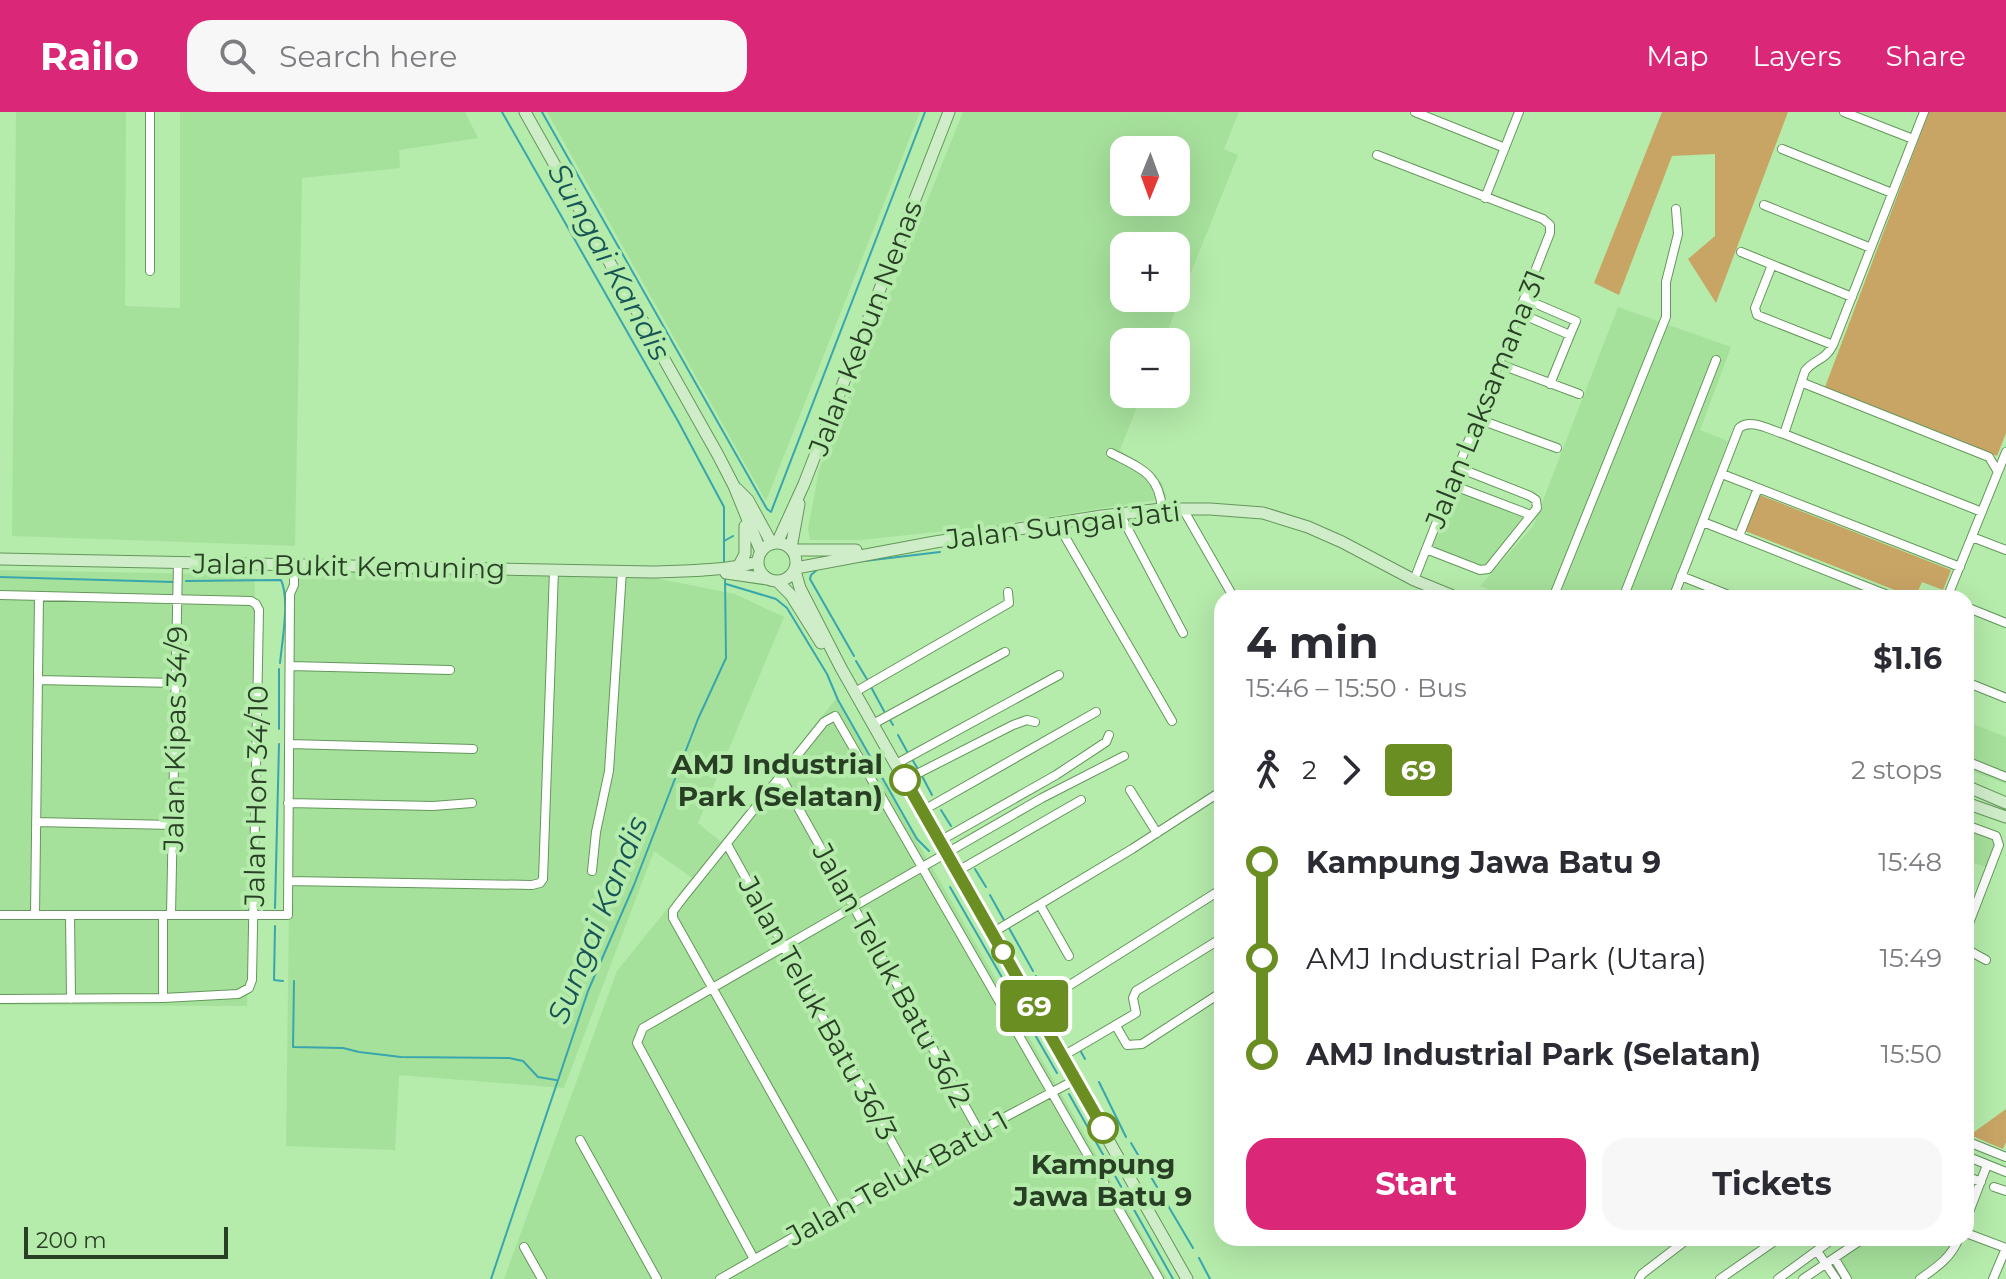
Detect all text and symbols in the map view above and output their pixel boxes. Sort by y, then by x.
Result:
search box [187,20,747,92]
text: Railo [40,33,139,80]
icon: search [215,34,259,78]
text: Search here [279,38,457,75]
text: Map [1646,39,1709,73]
text: Layers [1753,39,1842,73]
text: Share [1886,39,1966,73]
north arrow [1110,136,1190,216]
map controls [1110,136,1190,408]
water label: Sungai Kandis [540,157,679,367]
street label: Jalan Kebun Nenas [800,196,929,461]
button: + [1110,232,1190,312]
street label: Jalan Laksamana 31 [1417,265,1552,534]
button: − [1110,328,1190,408]
street label: Jalan Sungai Jati [943,494,1182,556]
street label: Jalan Bukit Kemuning [191,546,506,586]
text: 4 min [1246,615,1379,669]
street label: Jalan Kipas 34/9 [156,626,194,853]
text: $1.16 [1873,640,1942,677]
text: 15:46 – 15:50 · Bus [1246,672,1467,704]
street label: Jalan Hon 34/10 [237,685,275,908]
place label: AMJ Industrial Park (Selatan) [670,747,883,813]
icon: walk [1246,748,1290,792]
icon: forward [1329,748,1373,792]
text: 69 [1401,753,1436,787]
text: 2 [1302,754,1317,786]
text: 2 stops [1851,754,1942,786]
marker: AMJ Industrial Park (Selatan) [890,765,920,795]
water label: Sungai Kandis [539,811,656,1029]
street label: Jalan Teluk Batu 36/2 [805,836,979,1113]
text: Kampung Jawa Batu 9 [1306,844,1661,881]
text: 15:48 [1878,846,1942,878]
street label: Jalan Teluk Batu 36/3 [731,869,905,1146]
text: AMJ Industrial Park (Utara) [1306,940,1707,977]
unlabelled marker [992,941,1014,963]
text: 15:49 [1880,942,1942,974]
line badge: 69 [998,980,1070,1032]
text: 69 [1016,989,1052,1023]
text: AMJ Industrial Park (Selatan) [1306,1036,1761,1073]
text: 15:50 [1880,1038,1942,1070]
street label: Jalan Teluk Batu 1 [779,1103,1014,1253]
marker: Kampung Jawa Batu 9 [1088,1113,1118,1143]
button: Start [1246,1138,1586,1230]
button: Tickets [1602,1138,1942,1230]
place label: Kampung Jawa Batu 9 [1013,1147,1192,1213]
scale bar [24,1223,228,1259]
text: 200 m [36,1227,107,1254]

